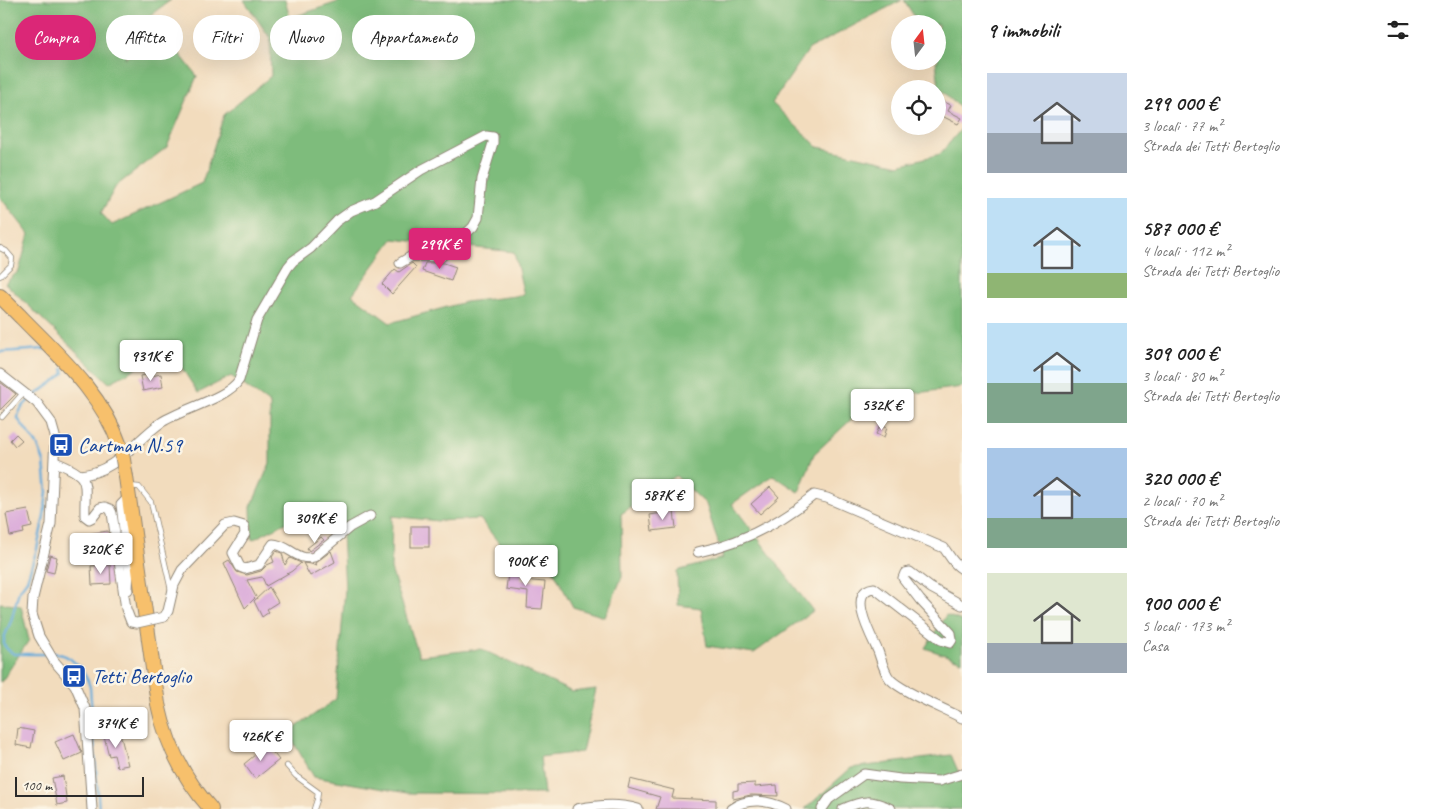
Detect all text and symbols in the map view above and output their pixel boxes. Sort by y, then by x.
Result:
chip: Compra [15,15,96,60]
chip: Affitta [106,15,183,60]
chip: Filtri [193,15,260,60]
chip: Nuovo [270,15,342,60]
chip: Appartamento [352,15,475,60]
north arrow [891,15,946,70]
map controls [891,15,946,135]
icon: filters [1384,16,1412,44]
text: 9 immobili [987,17,1059,43]
button: locate [891,80,946,135]
text: 299 000 € [1142,90,1218,116]
icon: home [1027,93,1087,153]
text: 3 locali · 77 m² [1142,116,1222,136]
text: Strada dei Tetti Bertoglio [1142,136,1279,156]
text: 587 000 € [1142,215,1218,241]
icon: home [1027,218,1087,278]
pin: 299K € [399,228,481,270]
text: 299K € [420,234,460,254]
text: 4 locali · 112 m² [1142,241,1229,261]
text: Strada dei Tetti Bertoglio [1142,261,1279,281]
pin: 931K € [110,340,192,382]
text: 309 000 € [1142,340,1218,366]
icon: home [1027,343,1087,403]
text: 931K € [131,346,171,366]
text: 3 locali · 80 m² [1142,366,1222,386]
text: Strada dei Tetti Bertoglio [1142,386,1279,406]
pin: 532K € [841,388,923,431]
text: 532K € [862,395,902,415]
bus stop icon: Cartman N.59 [48,432,74,458]
place label: Cartman N.59 [78,432,183,458]
text: 320 000 € [1142,465,1218,491]
icon: home [1027,468,1087,528]
pin: 587K € [622,478,704,521]
text: 587K € [643,485,683,505]
text: 2 locali · 70 m² [1142,491,1222,511]
pin: 309K € [274,502,356,544]
text: 309K € [295,508,335,528]
text: Strada dei Tetti Bertoglio [1142,511,1279,531]
pin: 320K € [60,532,142,575]
text: 320K € [81,539,121,559]
pin: 900K € [485,544,567,587]
text: 900K € [506,551,546,571]
text: 900 000 € [1142,590,1218,616]
icon: home [1027,593,1087,653]
text: 5 locali · 173 m² [1142,616,1229,636]
text: Casa [1142,636,1168,656]
bus stop icon: Tetti Bertoglio [61,663,87,689]
place label: Tetti Bertoglio [92,663,193,689]
pin: 374K € [75,706,157,749]
text: 374K € [96,713,136,733]
pin: 426K € [220,720,302,762]
text: 426K € [240,726,282,746]
scale bar [15,774,144,797]
text: 100 m [22,777,52,794]

